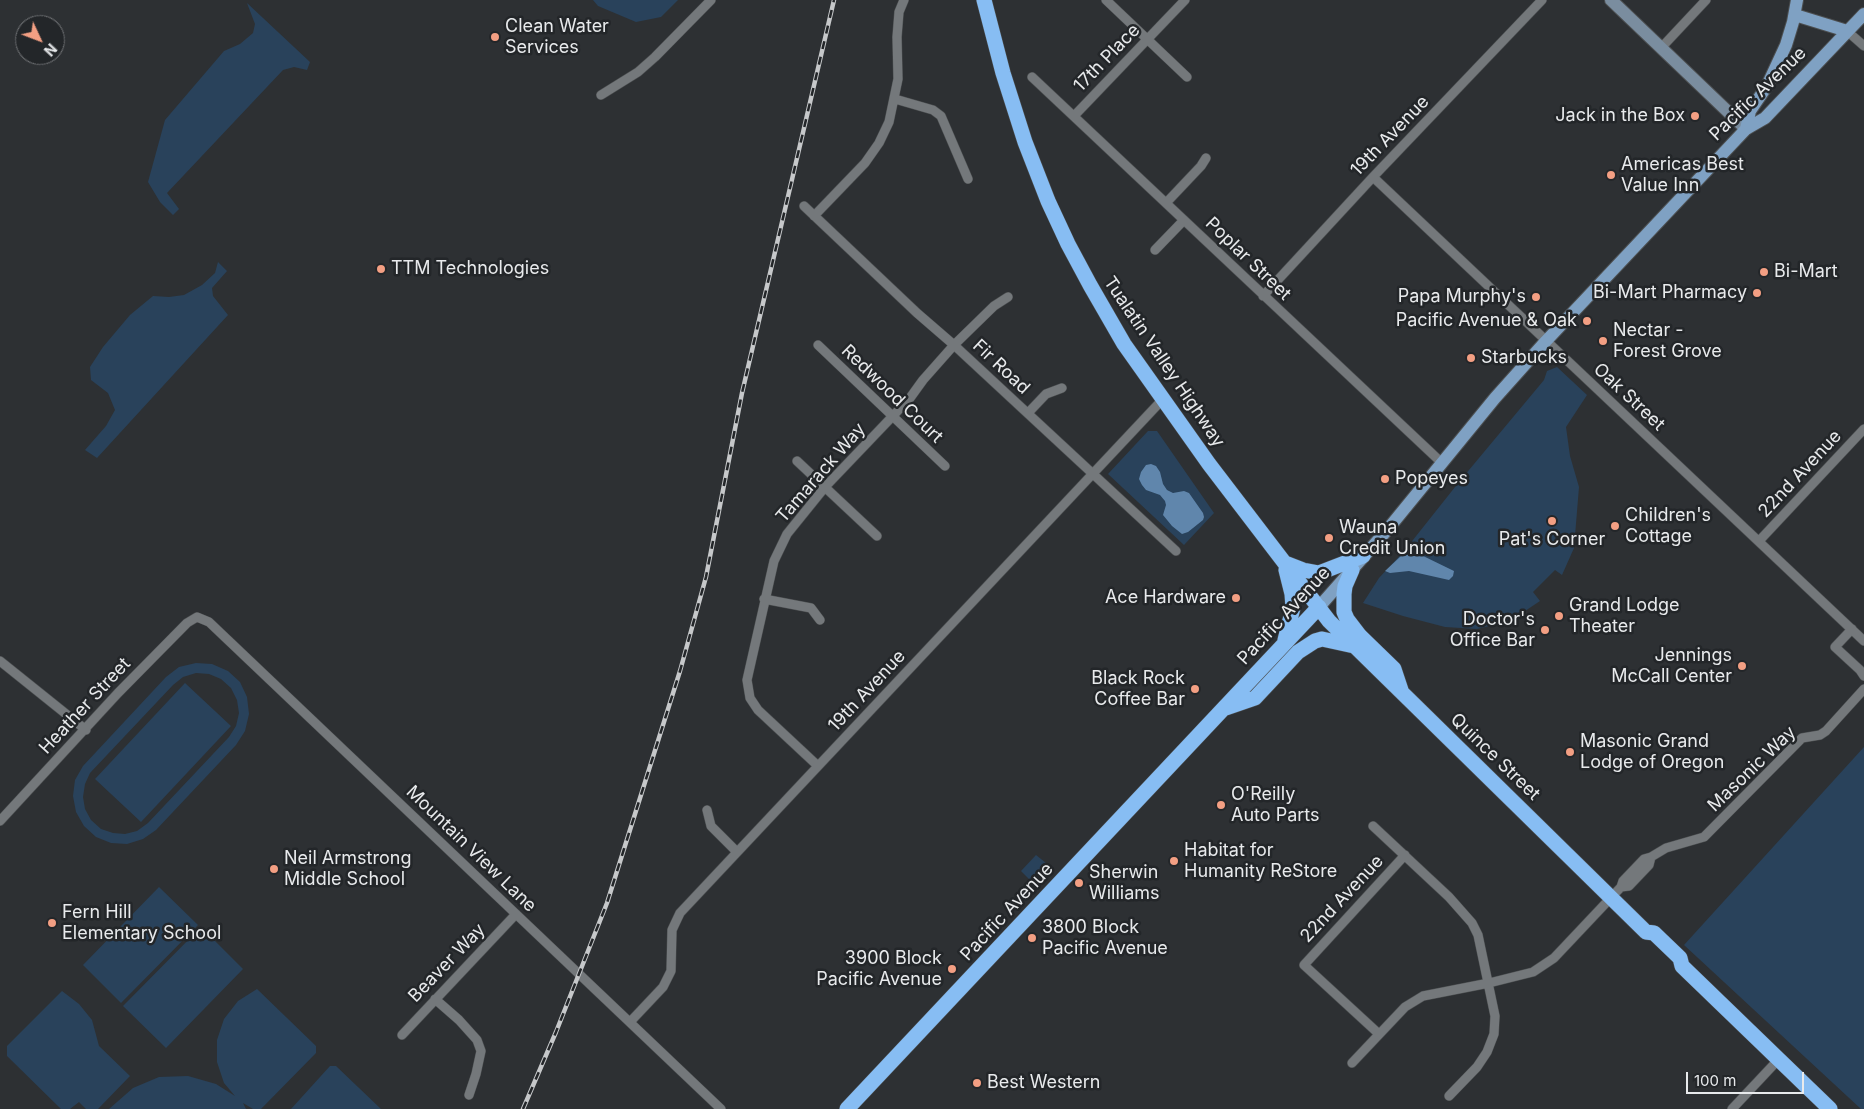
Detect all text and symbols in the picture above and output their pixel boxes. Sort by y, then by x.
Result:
north arrow [15,15,65,65]
place label: Clean Water Services [505,16,609,58]
street label: 17th Place [1069,20,1145,96]
marker: Clean Water Services [489,31,501,43]
text: N [41,40,60,60]
street label: Pacific Avenue [1705,43,1811,145]
street label: 19th Avenue [1346,91,1434,181]
place label: Jack in the Box [1555,105,1685,127]
marker: Jack in the Box [1689,110,1701,122]
place label: Americas Best Value Inn [1621,154,1744,196]
marker: Americas Best Value Inn [1605,169,1617,181]
street label: Poplar Street [1201,213,1295,305]
place label: TTM Technologies [391,258,549,280]
place label: Bi-Mart [1774,261,1838,283]
marker: TTM Technologies [375,263,387,275]
marker: Bi-Mart [1758,266,1770,278]
street label: Tualatin Valley Highway [1099,273,1229,451]
place label: Bi-Mart Pharmacy [1593,282,1747,304]
place label: Papa Murphy's [1398,286,1526,308]
marker: Bi-Mart Pharmacy [1751,287,1763,299]
marker: Papa Murphy's [1530,291,1542,303]
place label: Pacific Avenue & Oak [1396,310,1577,332]
marker: Pacific Avenue & Oak [1581,315,1593,327]
place label: Nectar - Forest Grove [1613,320,1722,362]
street label: Fir Road [968,335,1034,399]
marker: Nectar - Forest Grove [1597,335,1609,347]
street label: Redwood Court [837,340,947,448]
place label: Starbucks [1481,347,1567,369]
marker: Starbucks [1465,352,1477,364]
street label: Oak Street [1589,359,1669,435]
street label: Tamarack Way [772,419,870,527]
street label: 22nd Avenue [1754,426,1846,522]
place label: Popeyes [1395,468,1468,490]
marker: Popeyes [1379,473,1391,485]
place label: Children's Cottage [1625,505,1711,548]
marker: Pat's Corner [1546,515,1558,527]
place label: Wauna Credit Union [1339,517,1445,560]
marker: Children's Cottage [1609,520,1621,532]
place label: Pat's Corner [1499,529,1605,551]
marker: Wauna Credit Union [1323,532,1335,544]
street label: Pacific Avenue [1233,563,1335,669]
place label: Ace Hardware [1105,587,1226,609]
marker: Ace Hardware [1230,592,1242,604]
place label: Grand Lodge Theater [1569,595,1680,638]
place label: Doctor's Office Bar [1450,609,1535,652]
marker: Grand Lodge Theater [1553,610,1565,622]
marker: Doctor's Office Bar [1539,624,1551,636]
place label: Jennings McCall Center [1611,645,1732,688]
street label: 19th Avenue [824,646,910,736]
street label: Heather Street [35,653,135,759]
marker: Jennings McCall Center [1736,660,1748,672]
place label: Black Rock Coffee Bar [1091,668,1185,711]
marker: Black Rock Coffee Bar [1189,683,1201,695]
street label: Quince Street [1446,709,1544,805]
street label: Masonic Way [1704,722,1800,816]
place label: Masonic Grand Lodge of Oregon [1580,731,1724,774]
marker: Masonic Grand Lodge of Oregon [1564,746,1576,758]
street label: Mountain View Lane [401,781,541,917]
place label: O'Reilly Auto Parts [1231,784,1320,826]
marker: O'Reilly Auto Parts [1215,799,1227,811]
place label: Habitat for Humanity ReStore [1184,840,1337,882]
place label: Neil Armstrong Middle School [284,848,411,891]
street label: 22nd Avenue [1296,851,1388,947]
marker: Habitat for Humanity ReStore [1168,855,1180,867]
street label: Pacific Avenue [956,859,1058,965]
place label: Sherwin Williams [1089,862,1160,904]
marker: Neil Armstrong Middle School [268,863,280,875]
marker: Sherwin Williams [1073,877,1085,889]
place label: Fern Hill Elementary School [62,902,221,944]
marker: Fern Hill Elementary School [46,917,58,929]
place label: 3800 Block Pacific Avenue [1042,917,1168,960]
street label: Beaver Way [404,919,490,1007]
marker: 3800 Block Pacific Avenue [1026,932,1038,944]
place label: 3900 Block Pacific Avenue [816,948,942,991]
marker: 3900 Block Pacific Avenue [946,963,958,975]
scale bar [1689,1062,1806,1094]
text: 100 m [1694,1071,1736,1090]
place label: Best Western [987,1072,1100,1094]
marker: Best Western [971,1077,983,1089]

